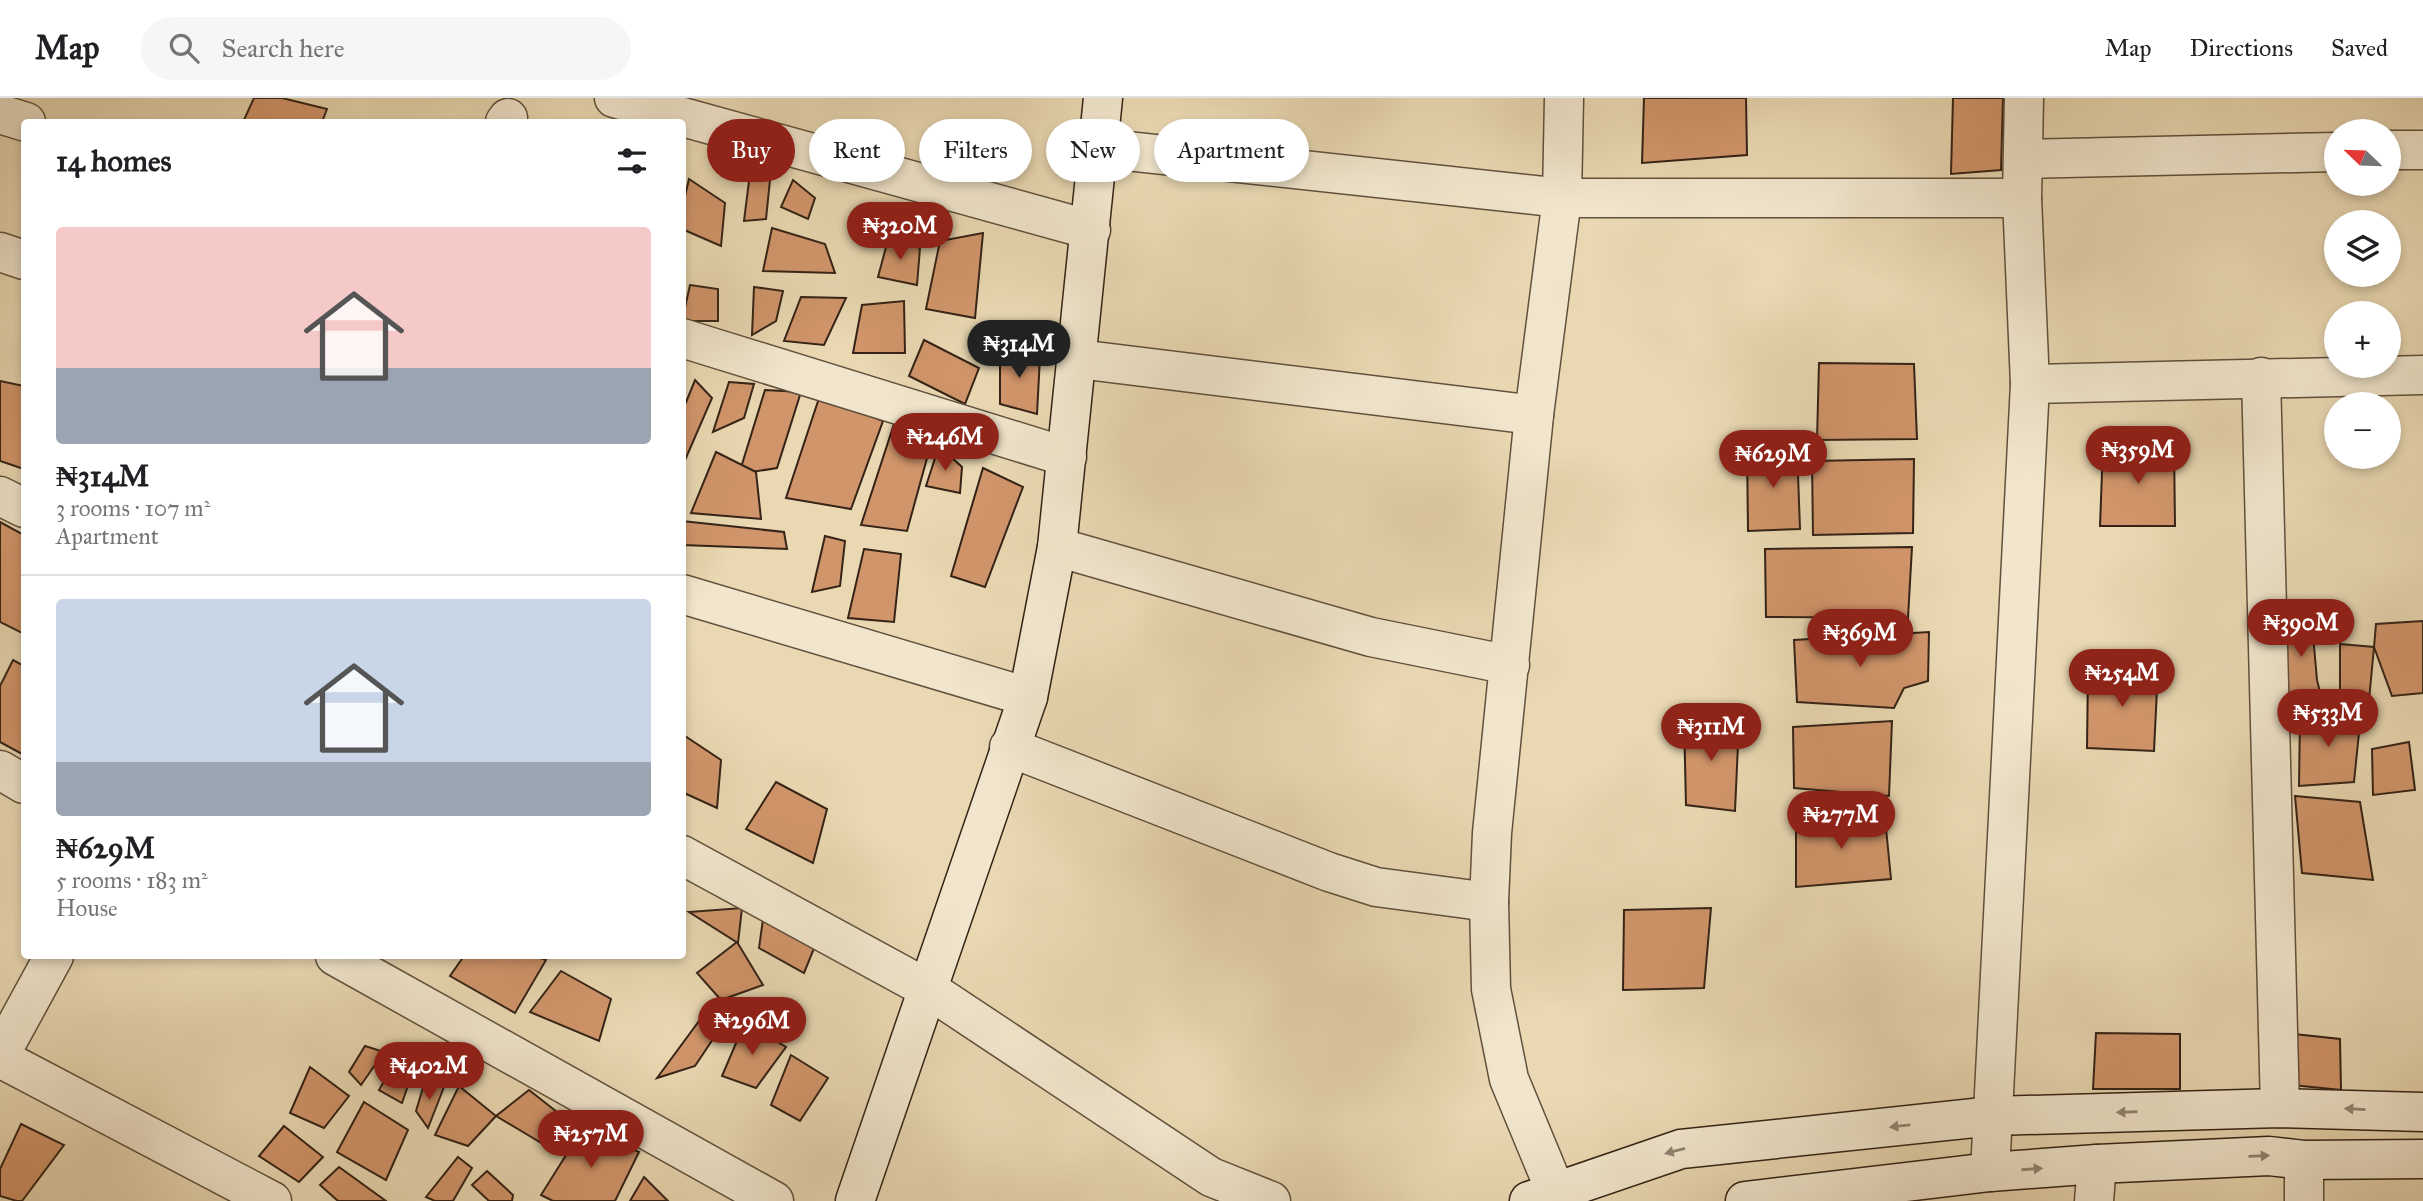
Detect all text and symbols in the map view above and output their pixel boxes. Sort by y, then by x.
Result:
search box [141,17,631,80]
text: Map [35,28,99,68]
icon: search [165,29,203,67]
text: Search here [221,32,345,64]
text: Map [2105,33,2152,63]
text: Directions [2190,33,2293,63]
text: Saved [2331,33,2388,63]
chip: Buy [707,119,795,182]
chip: Rent [809,119,905,182]
chip: Filters [919,119,1032,182]
chip: New [1046,119,1140,182]
chip: Apartment [1154,119,1309,182]
north arrow [2324,119,2401,196]
map controls [2324,119,2401,469]
icon: filters [613,142,651,180]
text: 14 homes [56,143,171,179]
pin: ₦320M [851,202,949,262]
button: layers [2324,210,2401,287]
text: ₦320M [863,211,937,239]
icon: home [291,273,417,399]
button: + [2324,301,2401,378]
pin: ₦314M [970,320,1068,380]
text: ₦314M [983,329,1055,357]
button: − [2324,392,2401,469]
pin: ₦246M [896,414,994,473]
text: ₦246M [907,422,983,450]
pin: ₦359M [2089,426,2187,486]
pin: ₦629M [1724,430,1822,490]
text: ₦359M [2102,435,2174,463]
text: ₦629M [1735,439,1811,467]
text: ₦314M [56,458,149,494]
text: 3 rooms · 107 m² [56,494,210,522]
text: Apartment [56,522,159,550]
pin: ₦390M [2252,600,2350,659]
text: ₦390M [2263,608,2339,636]
pin: ₦369M [1811,610,1909,669]
text: ₦369M [1823,618,1897,646]
icon: home [291,645,417,771]
pin: ₦254M [2073,650,2171,709]
text: ₦254M [2085,658,2159,686]
pin: ₦533M [2279,690,2377,749]
text: ₦533M [2293,698,2363,726]
pin: ₦311M [1662,704,1760,763]
text: ₦311M [1677,712,1745,740]
pin: ₦277M [1792,792,1890,851]
text: ₦277M [1803,800,1879,828]
text: ₦629M [56,830,155,866]
text: 5 rooms · 183 m² [56,866,208,894]
text: House [56,894,118,922]
pin: ₦296M [703,998,801,1057]
text: ₦296M [714,1006,790,1034]
pin: ₦402M [380,1042,478,1102]
text: ₦402M [390,1051,468,1079]
one-way arrow [2344,1104,2366,1115]
one-way arrow [2116,1106,2138,1117]
pin: ₦257M [542,1110,640,1170]
text: ₦257M [554,1119,628,1147]
one-way arrow [1889,1121,1911,1132]
one-way arrow [1664,1147,1685,1157]
one-way arrow [2248,1151,2270,1162]
one-way arrow [2021,1163,2043,1174]

